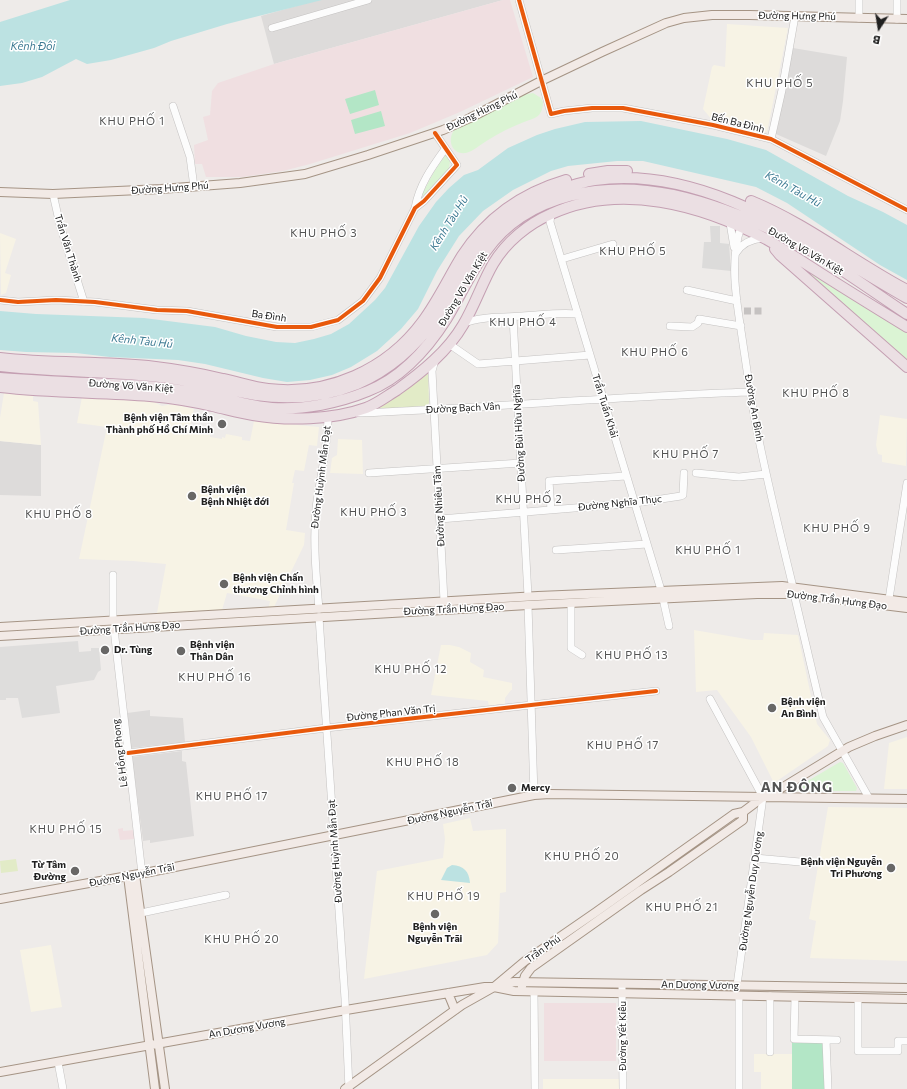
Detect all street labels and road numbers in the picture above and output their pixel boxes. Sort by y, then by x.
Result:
street label: Đường Hưng Phú [758,9,836,23]
street label: Đường Hưng Phú [444,89,520,133]
street label: Bến Ba Đình [710,111,766,135]
street label: Đường Hưng Phú [131,179,209,197]
street label: Trần Văn Thành [52,213,84,283]
street label: Đường Võ Văn Kiệt [766,225,846,277]
street label: Đường Võ Văn Kiệt [436,250,490,328]
street label: Ba Đình [251,308,287,324]
street label: Trần Tuấn Khải [590,372,620,440]
street label: Đường An Bình [742,373,766,443]
street label: Đường Võ Văn Kiệt [88,377,174,395]
street label: Đường Bùi Hữu Nghĩa [510,384,528,482]
street label: Đường Bạch Vân [425,400,501,416]
street label: Đường Huỳnh Mẫn Đạt [309,425,333,529]
street label: Đường Nhiêu Tâm [431,465,447,547]
street label: Đường Nghĩa Thục [578,493,662,513]
street label: Đường Trần Hưng Đạo [786,588,888,612]
street label: Đường Trần Hưng Đạo [403,600,505,618]
street label: Đường Trần Hưng Đạo [79,618,181,638]
street label: Đường Phan Văn Trị [346,702,436,724]
street label: Lê Hồng Phong [110,718,130,788]
street label: Đường Nguyễn Trãi [406,797,494,827]
street label: Đường Huỳnh Mẫn Đạt [325,799,345,903]
street label: Đường Nguyễn Duy Dương [737,830,765,952]
street label: Đường Nguyễn Trãi [88,861,176,889]
street label: Trần Phú [523,933,563,965]
street label: An Dương Vương [661,978,739,992]
street label: Đường Yết Kiêu [617,1001,629,1071]
street label: An Dương Vương [208,1015,286,1041]

